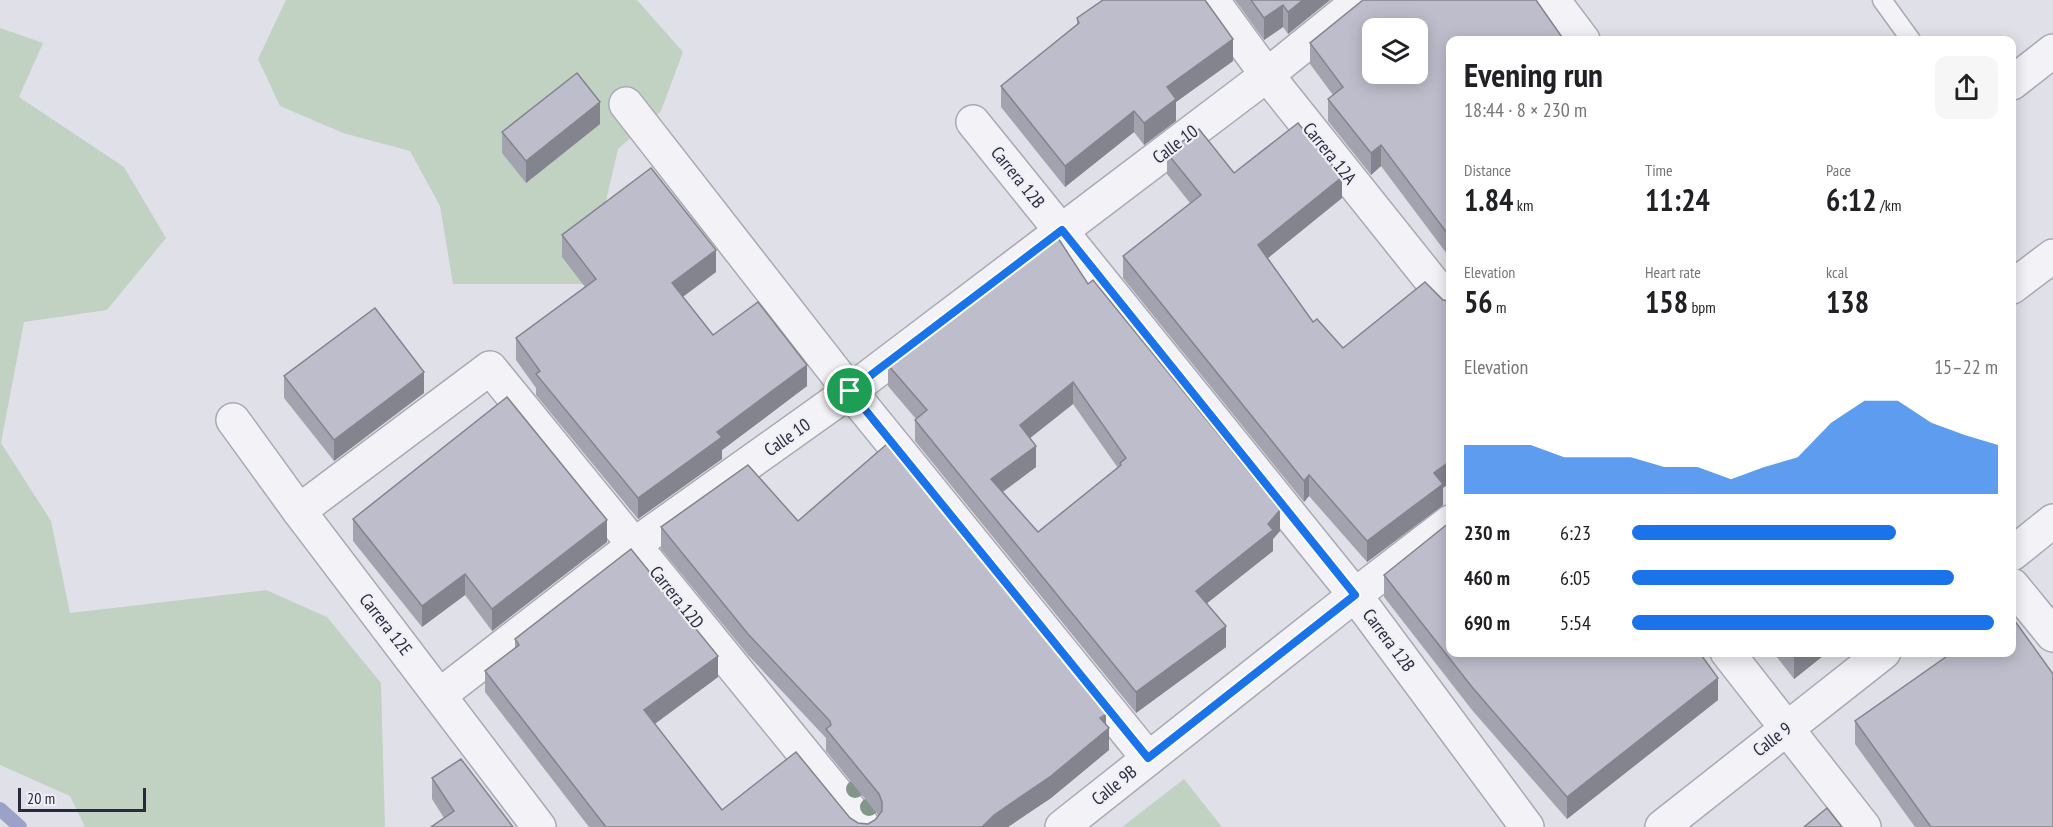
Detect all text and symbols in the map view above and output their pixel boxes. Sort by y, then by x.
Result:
map controls [1362,18,1428,84]
button: layers [1362,18,1428,84]
text: Evening run [1464,53,1603,96]
button: share [1935,56,1998,119]
text: 18:44 · 8 × 230 m [1464,97,1587,123]
street label: Carrera 12A [1298,117,1362,189]
street label: Calle 10 [1148,119,1202,169]
street label: Carrera 12B [986,141,1050,213]
text: Distance [1464,160,1511,180]
text: Time [1645,160,1673,180]
text: Pace [1826,160,1851,180]
text: 1.84 [1464,180,1513,219]
text: 11:24 [1645,180,1710,219]
text: 6:12 [1826,180,1877,219]
text: km [1513,195,1533,215]
text: /km [1877,195,1901,215]
text: Elevation [1464,262,1515,282]
text: Heart rate [1645,262,1701,282]
text: kcal [1826,262,1848,282]
text: 56 [1464,282,1493,321]
text: 158 [1645,282,1688,321]
text: 138 [1826,282,1869,321]
text: m [1493,297,1507,317]
text: bpm [1688,297,1716,317]
text: Elevation [1464,354,1528,380]
text: 15–22 m [1934,354,1998,380]
pin [824,365,875,416]
icon: arrive [833,374,866,407]
street label: Calle 10 [759,413,815,461]
text: 230 m [1464,520,1510,546]
text: 6:23 [1560,520,1591,546]
street label: Carrera 12D [645,561,709,633]
text: 460 m [1464,565,1510,591]
text: 6:05 [1560,565,1591,591]
street label: Carrera 12E [355,588,417,660]
street label: Carrera 12B [1358,604,1420,676]
text: 690 m [1464,610,1510,636]
text: 5:54 [1560,610,1591,636]
street label: Calle 9 [1748,717,1796,761]
street label: Calle 9B [1087,760,1141,810]
scale bar [18,785,146,812]
text: 20 m [27,788,55,808]

